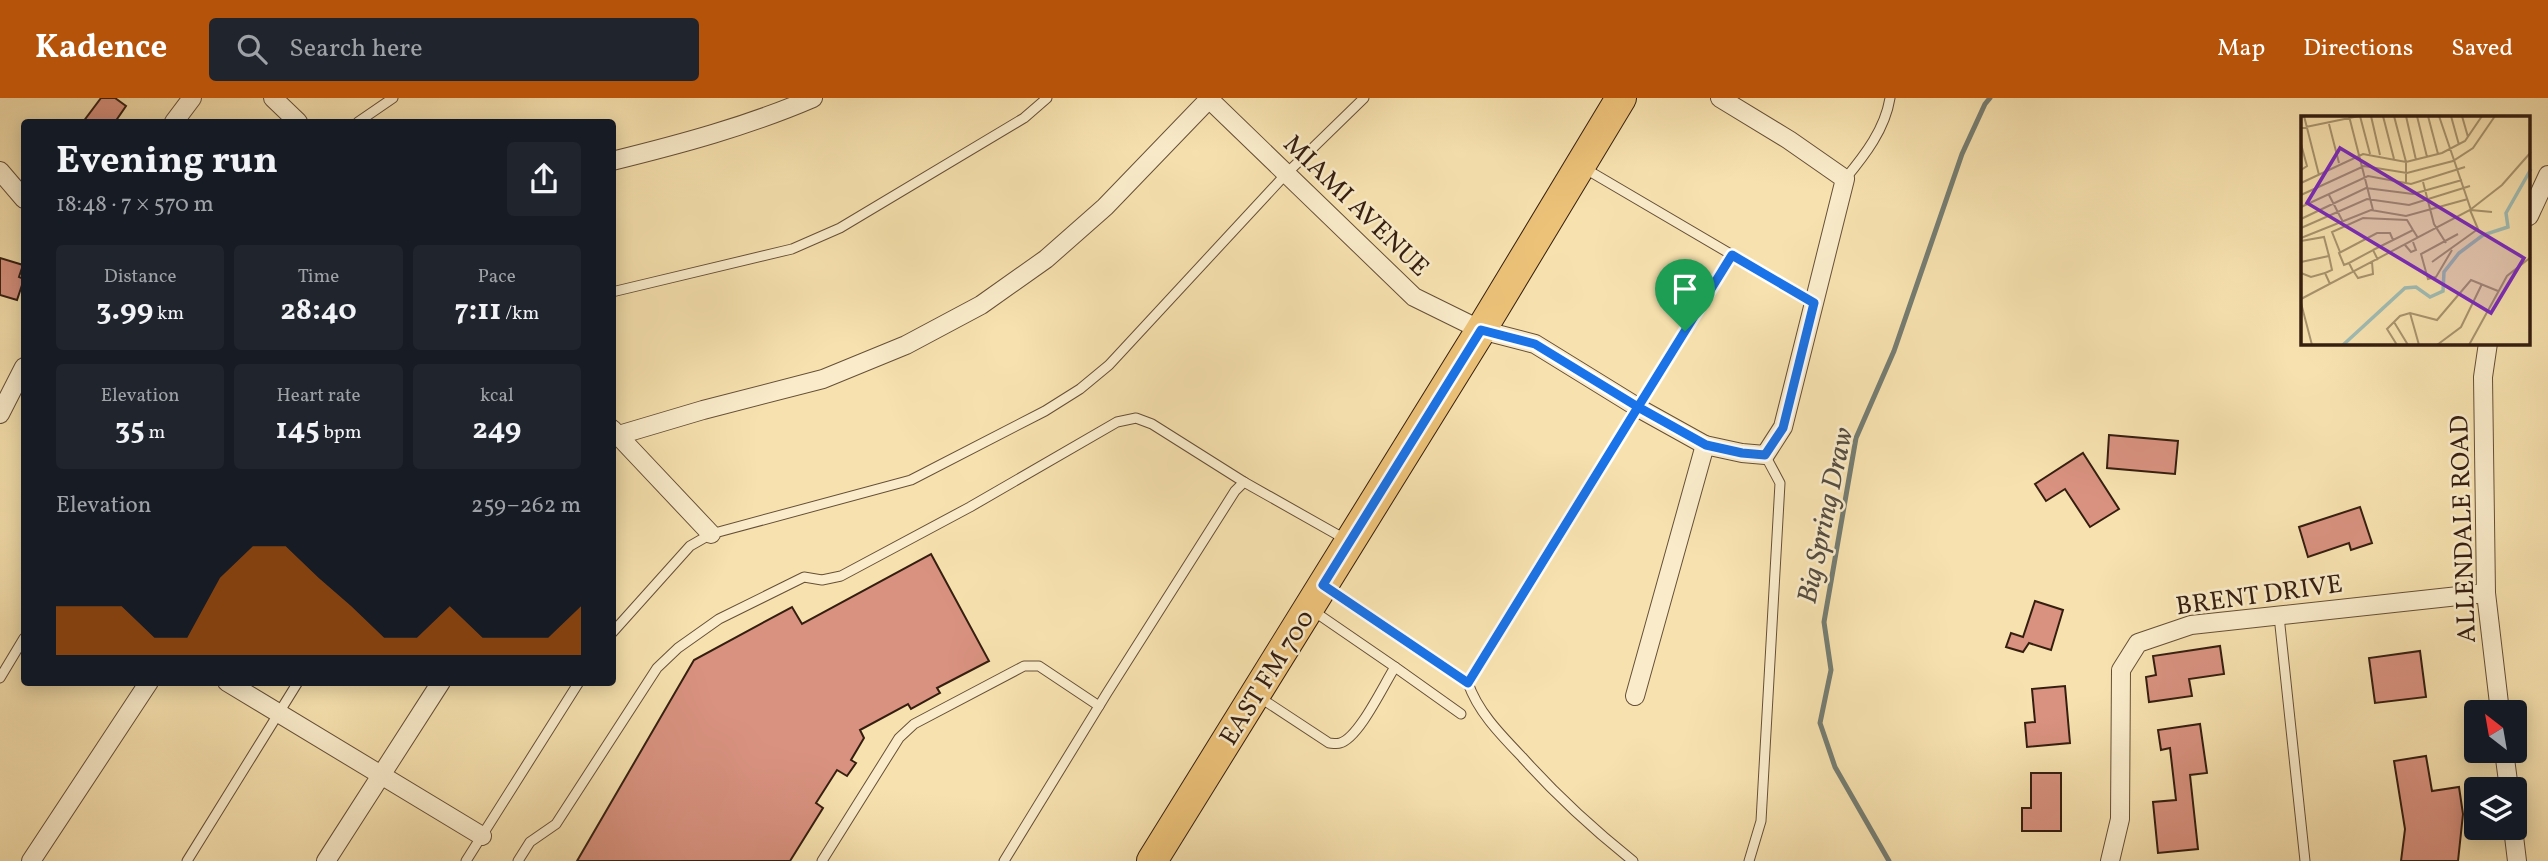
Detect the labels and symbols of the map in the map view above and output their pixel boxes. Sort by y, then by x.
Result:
inset map [2301,116,2530,345]
street label: MIAMI AVENUE [1275,127,1437,286]
pin [1655,259,1715,331]
street label: ALLENDALE ROAD [2442,414,2486,644]
water label: Big Spring Draw [1789,424,1864,607]
street label: BRENT DRIVE [2174,566,2345,625]
street label: EAST FM 700 [1212,603,1324,753]
north arrow [2464,700,2527,763]

